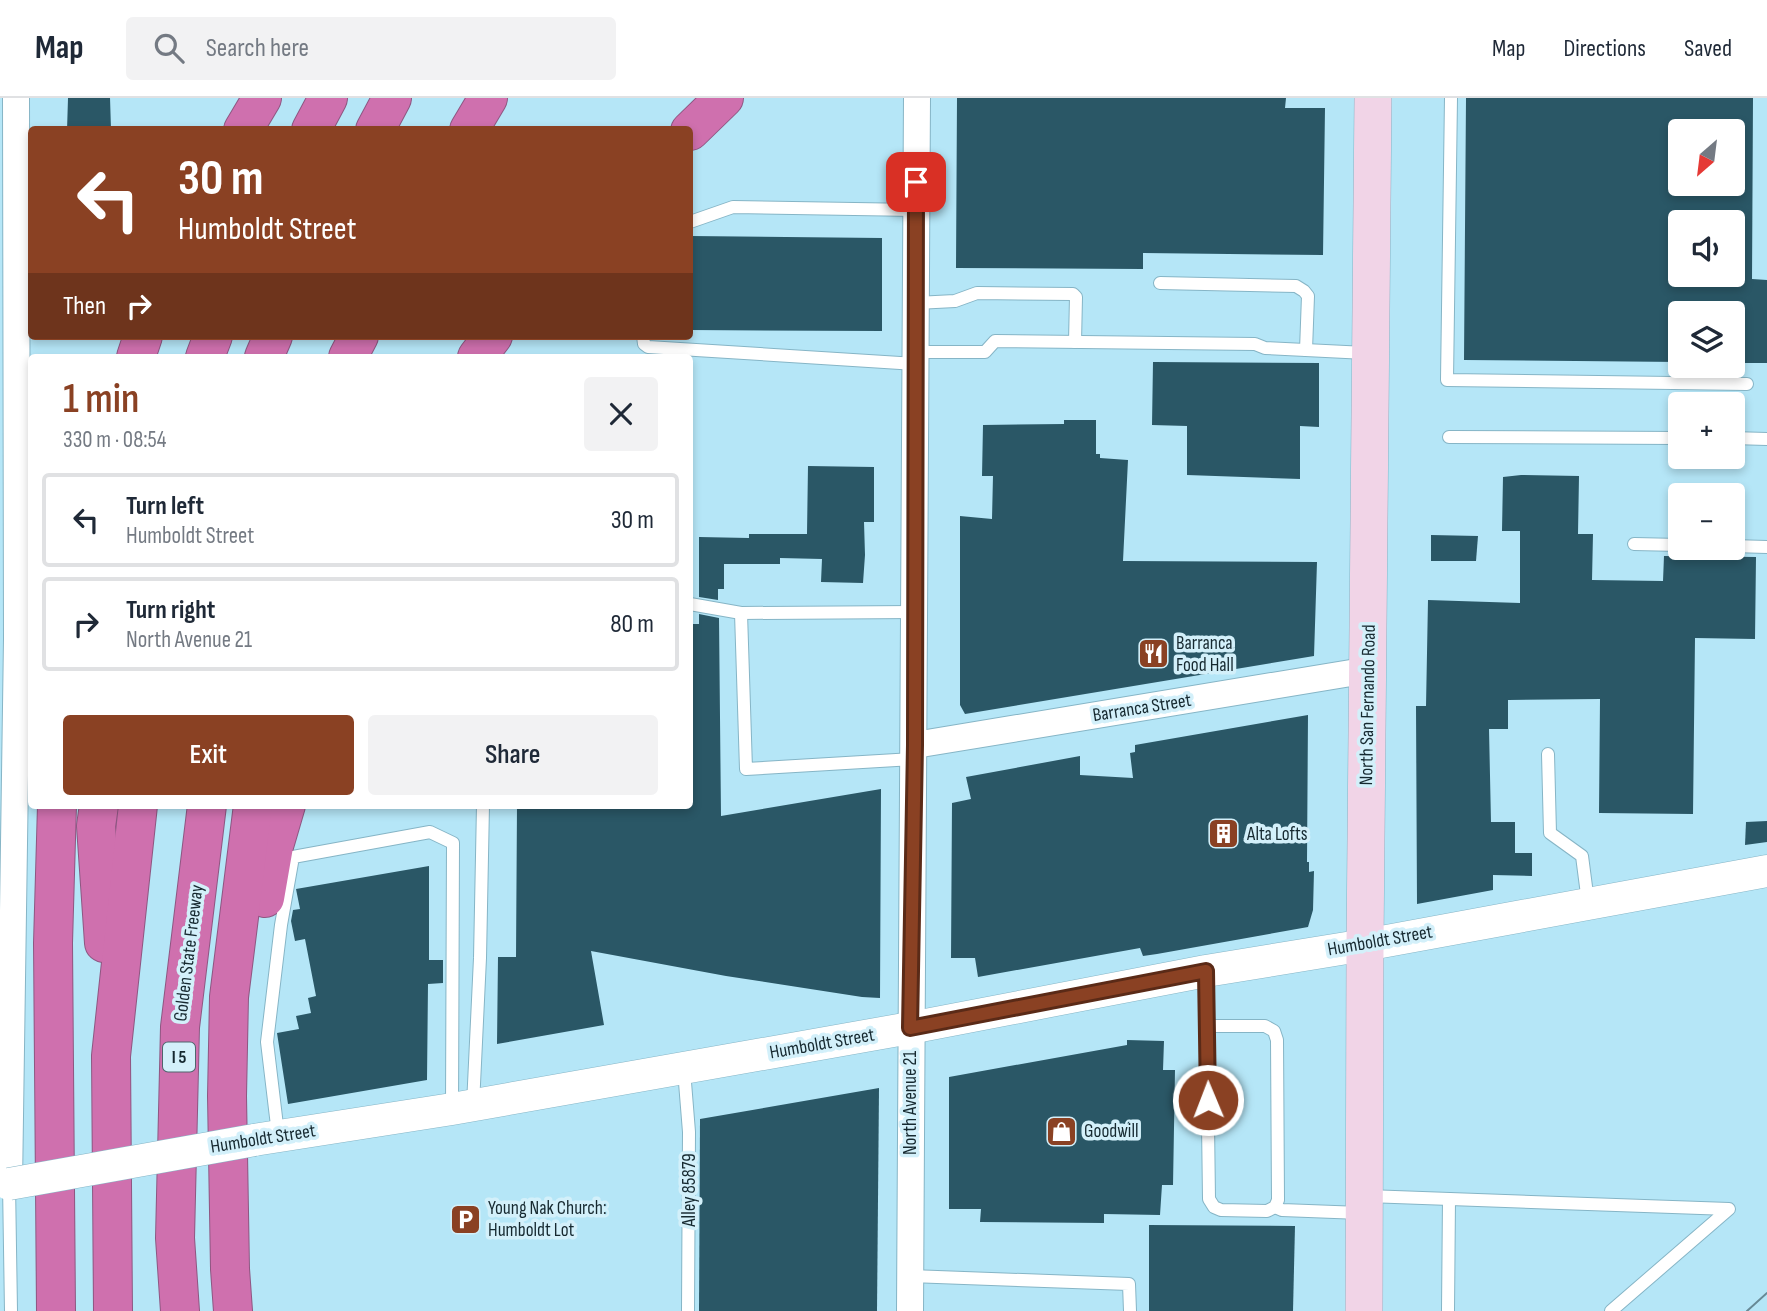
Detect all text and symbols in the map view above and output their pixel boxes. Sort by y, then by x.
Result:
search box [126,17,616,80]
text: Map [35,28,84,68]
icon: search [150,29,188,67]
text: Search here [206,33,309,64]
text: Map [1492,34,1525,63]
text: Directions [1563,34,1646,63]
text: Saved [1684,34,1732,63]
north arrow [1668,119,1745,196]
map controls [1668,119,1745,560]
text: 30 m [178,150,263,209]
pin [886,152,946,212]
icon: left [63,154,154,245]
icon: arrive [897,163,935,201]
text: Humboldt Street [178,210,356,249]
button: sound [1668,210,1745,287]
icon: right [120,287,158,325]
text: Then [63,291,106,322]
button: layers [1668,301,1745,378]
text: 1 min [63,374,139,425]
button: close [584,377,658,451]
button: + [1668,392,1745,469]
text: 330 m · 08:54 [63,426,166,454]
button: − [1668,483,1745,560]
text: Turn left [126,491,204,522]
icon: left [67,501,105,539]
text: 30 m [611,505,654,536]
text: Humboldt Street [126,522,254,550]
text: Turn right [126,595,215,626]
icon: right [67,605,105,643]
text: 80 m [610,609,654,640]
street label: North San Fernando Road [1355,624,1381,786]
text: North Avenue 21 [126,626,252,654]
place label: Barranca Food Hall [1176,632,1234,677]
restaurant icon: Barranca Food Hall [1136,637,1170,671]
street label: Barranca Street [1091,689,1193,727]
button: Exit [63,715,354,795]
button: Share [368,715,658,795]
building icon: Alta Lofts [1207,817,1241,851]
place label: Alta Lofts [1246,823,1308,846]
street label: Golden State Freeway [169,883,209,1023]
street label: Humboldt Street [1326,920,1434,962]
street label: Humboldt Street [768,1023,876,1065]
road number: I 5 [163,1042,195,1072]
street label: North Avenue 21 [899,1051,922,1155]
position arrow [1171,1063,1245,1137]
shop icon: Goodwill [1044,1114,1078,1148]
street label: Humboldt Street [209,1119,317,1159]
place label: Goodwill [1084,1120,1138,1143]
street label: Alley 85879 [678,1153,701,1228]
place label: Young Nak Church: Humboldt Lot [488,1197,607,1242]
parking icon: Young Nak Church: Humboldt Lot [448,1202,482,1236]

